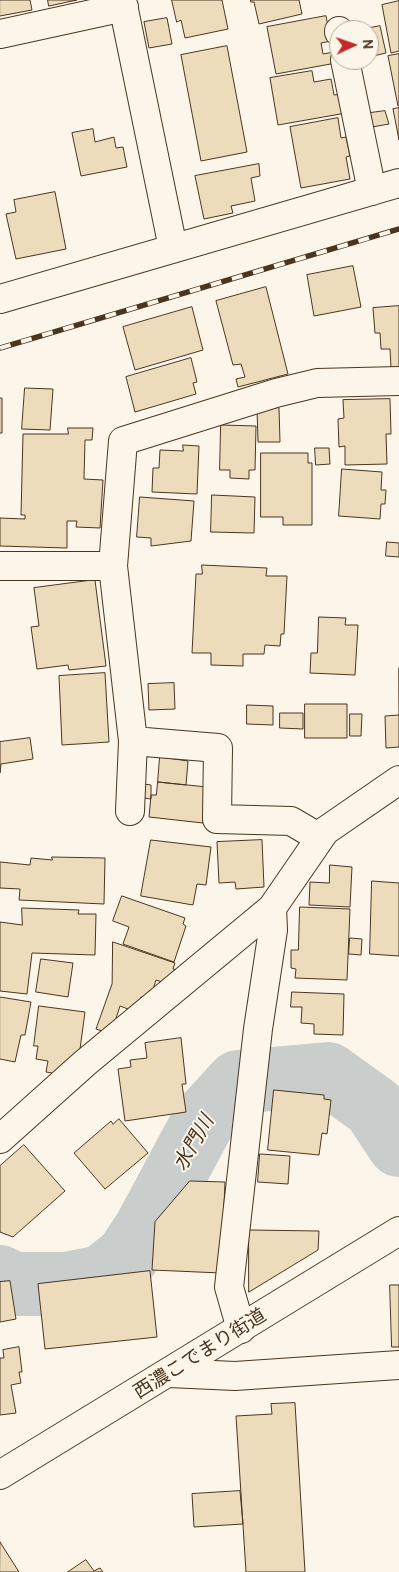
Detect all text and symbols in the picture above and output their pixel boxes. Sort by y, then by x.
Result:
north arrow [329,20,379,70]
text: N [359,39,377,50]
water label: 水門川 [169,1111,219,1175]
street label: 西濃こでまり街道 [130,1304,270,1404]

